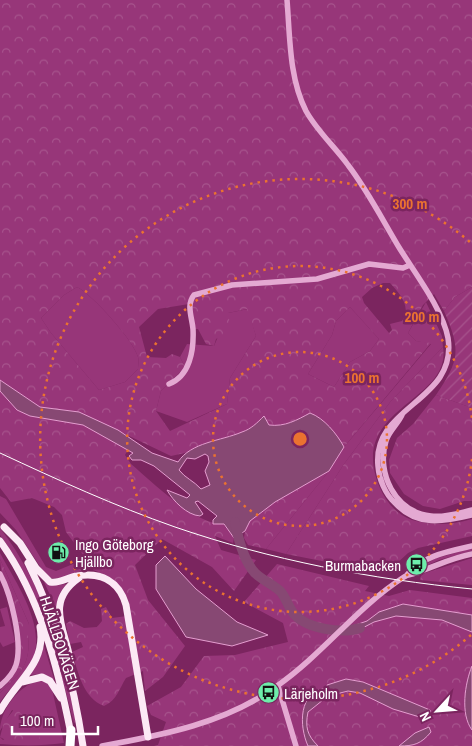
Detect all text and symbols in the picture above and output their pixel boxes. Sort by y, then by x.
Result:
text: 300 m [393,193,427,214]
text: 200 m [405,306,439,327]
text: 100 m [345,367,379,388]
centre of rings [291,430,309,448]
place label: Ingo Göteborg Hjällbo [75,534,154,572]
fuel station icon: Ingo Göteborg Hjällbo [47,541,71,565]
bus stop icon: Burmabacken [405,553,429,577]
place label: Burmabacken [325,555,401,576]
street label: HJÄLLBOVÄGEN [35,594,85,692]
bus stop icon: Lärjeholm [256,681,280,705]
place label: Lärjeholm [284,683,338,704]
north arrow [412,686,462,736]
scale bar [12,704,99,736]
text: N [415,709,435,724]
text: 100 m [20,710,54,731]

